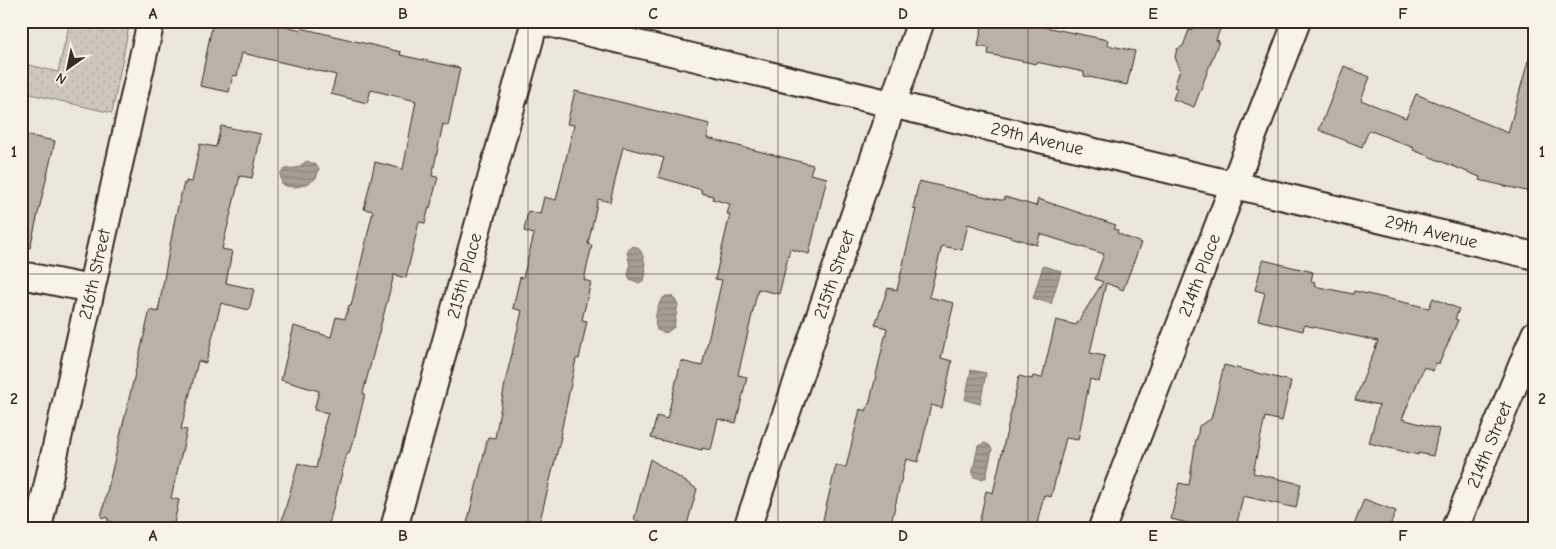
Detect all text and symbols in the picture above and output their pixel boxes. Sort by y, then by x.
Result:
text: A [149,5,158,23]
text: B [398,5,408,23]
text: C [648,5,658,23]
text: D [898,5,908,23]
text: E [1148,5,1158,23]
text: F [1398,5,1408,23]
north arrow [42,42,92,92]
text: N [53,69,70,88]
street label: 29th Avenue [989,118,1086,160]
text: 1 [11,143,17,161]
text: 1 [1539,143,1545,161]
street label: 29th Avenue [1383,211,1480,253]
street label: 216th Street [75,226,116,322]
street label: 215th Street [810,227,860,322]
street label: 215th Place [443,230,487,321]
street label: 214th Place [1174,231,1225,320]
text: 2 [10,390,18,408]
text: 2 [1538,390,1546,408]
street label: 214th Street [1463,398,1517,491]
text: A [149,527,158,545]
text: B [398,527,408,545]
text: C [648,527,658,545]
text: D [898,527,908,545]
text: E [1148,527,1158,545]
text: F [1398,527,1408,545]

